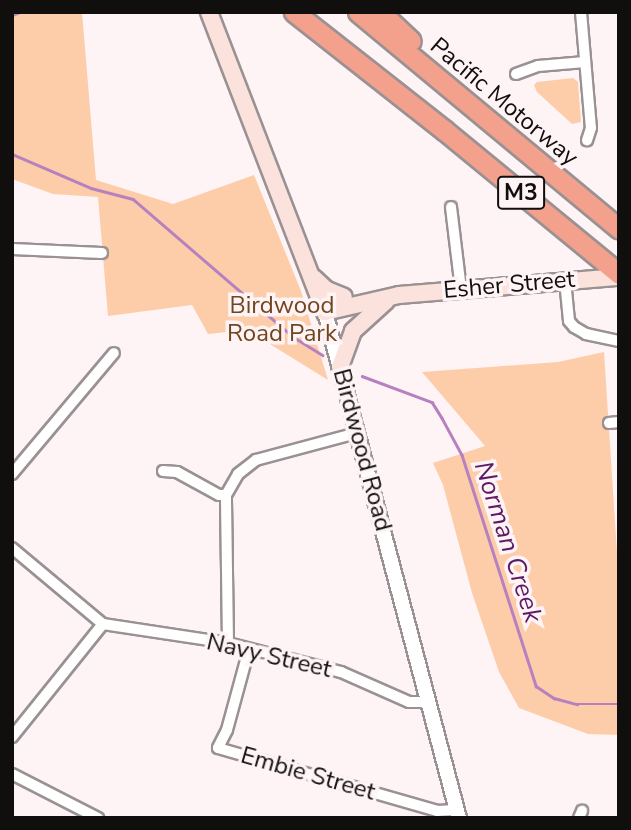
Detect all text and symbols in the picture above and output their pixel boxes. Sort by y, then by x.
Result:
street label: Pacific Motorway [424,32,584,172]
road number: M3 [496,174,546,212]
street label: Esher Street [442,265,576,305]
park label: Birdwood Road Park [227,292,337,348]
street label: Birdwood Road [326,366,398,534]
water label: Norman Creek [467,457,549,627]
street label: Navy Street [204,628,334,684]
street label: Embie Street [237,741,379,807]

